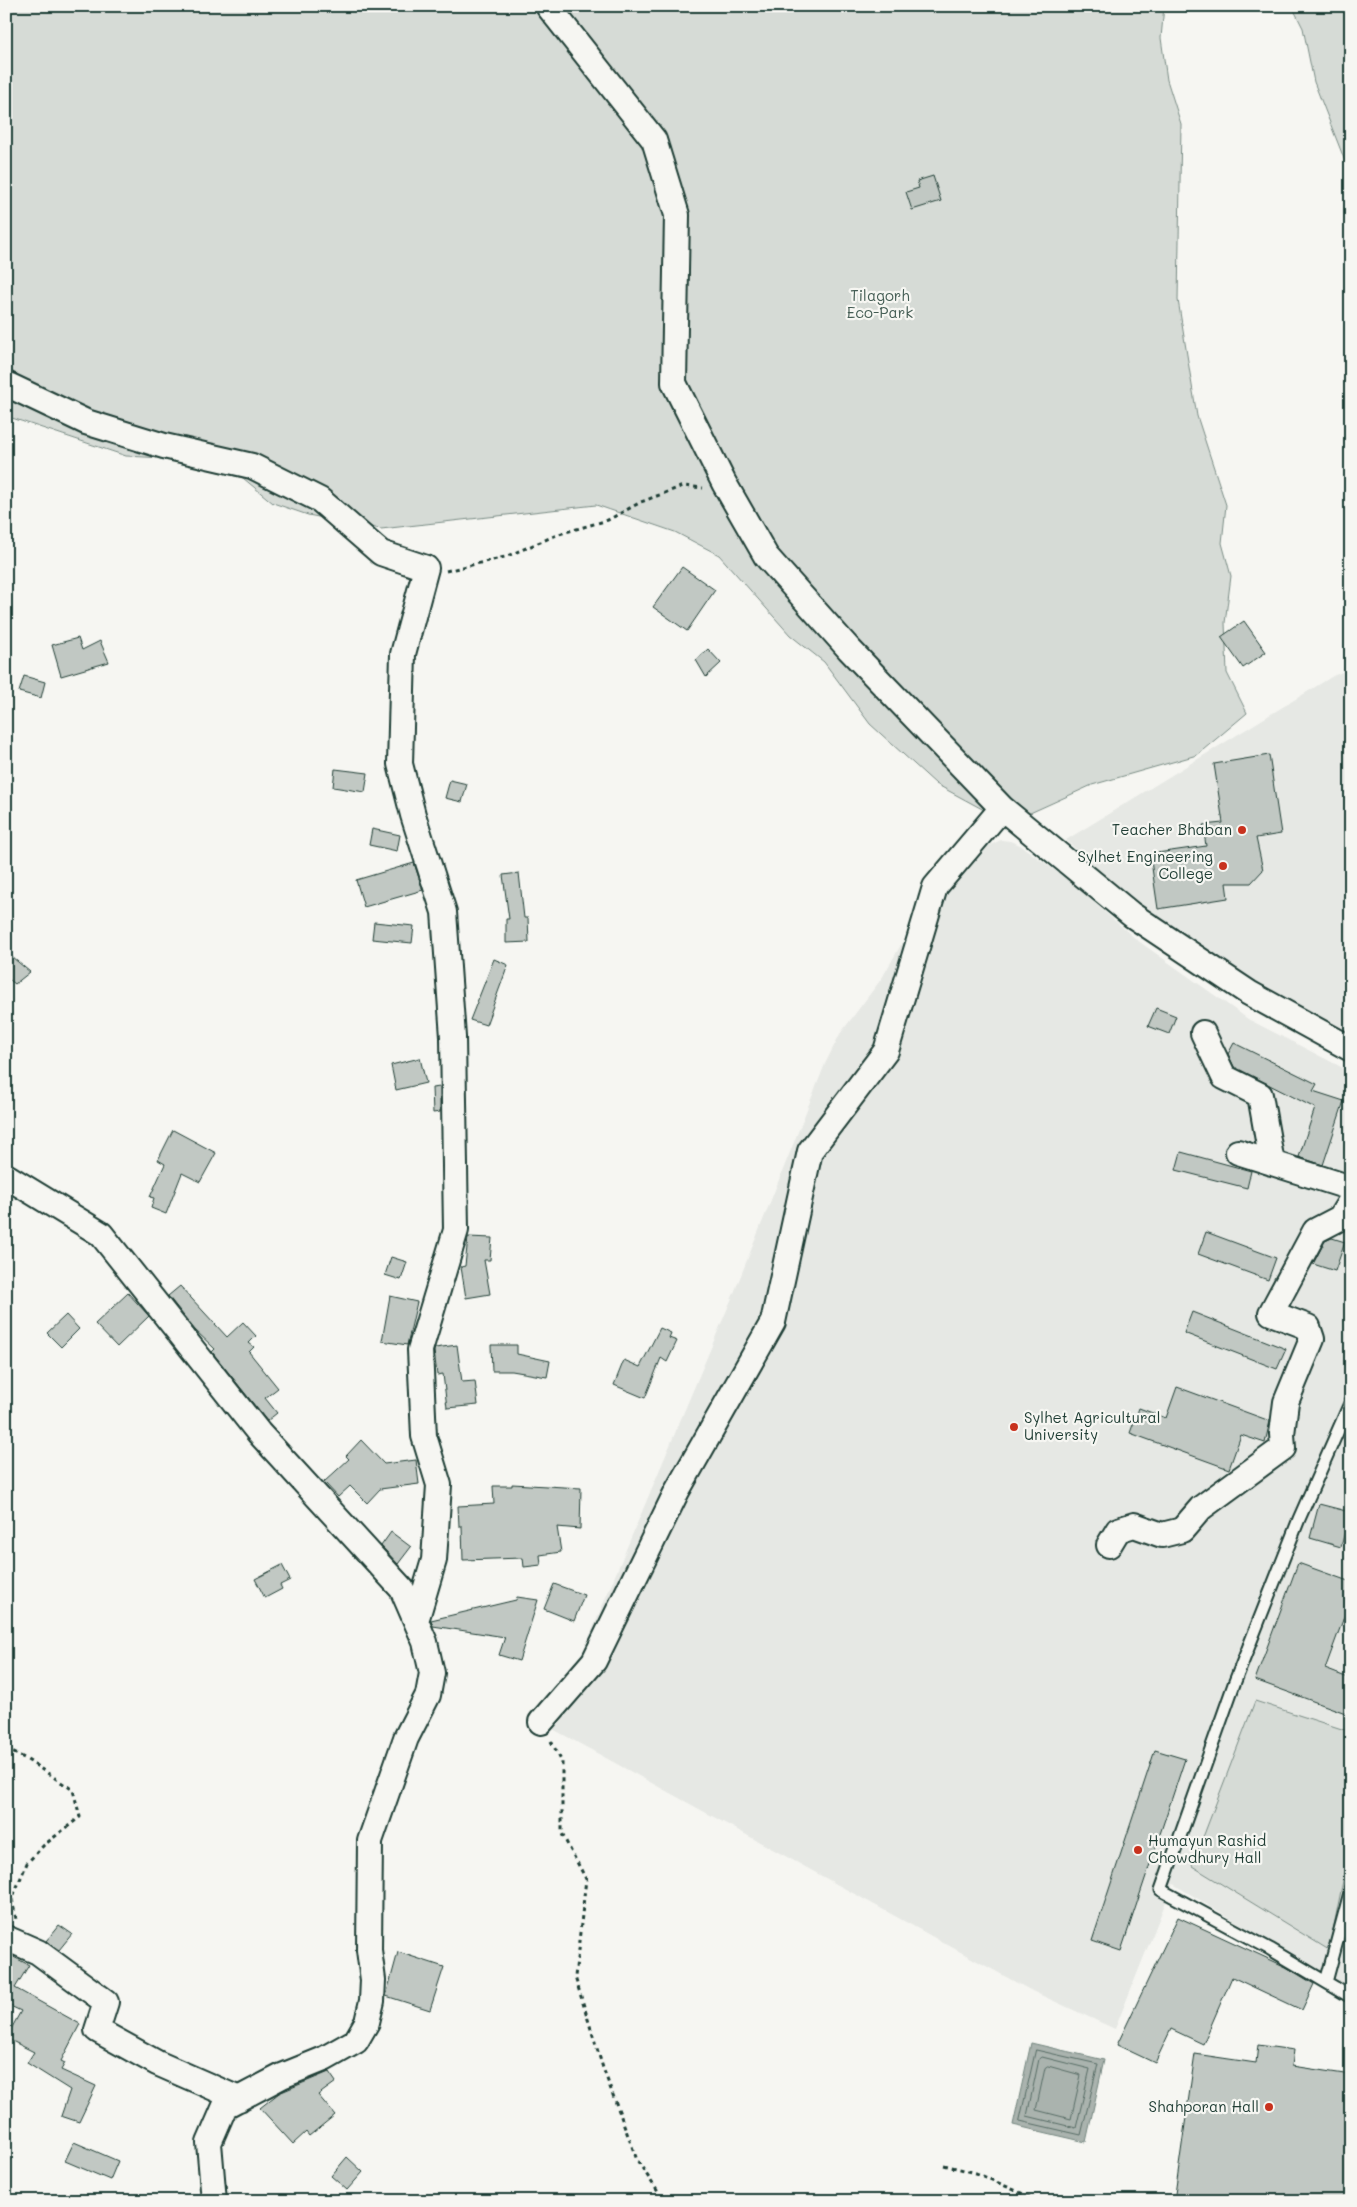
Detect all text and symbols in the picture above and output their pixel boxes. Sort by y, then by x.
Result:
park label: Tilagorh Eco-Park [847,285,913,322]
place label: Teacher Bhaban [1112,819,1232,839]
marker: Teacher Bhaban [1236,824,1248,836]
place label: Sylhet Engineering College [1078,846,1213,883]
marker: Sylhet Engineering College [1217,860,1229,872]
place label: Sylhet Agricultural University [1024,1407,1161,1444]
marker: Sylhet Agricultural University [1008,1421,1020,1433]
place label: Humayun Rashid Chowdhury Hall [1148,1830,1266,1867]
marker: Humayun Rashid Chowdhury Hall [1132,1844,1144,1856]
place label: Shahporan Hall [1149,2096,1259,2116]
marker: Shahporan Hall [1263,2101,1275,2113]

